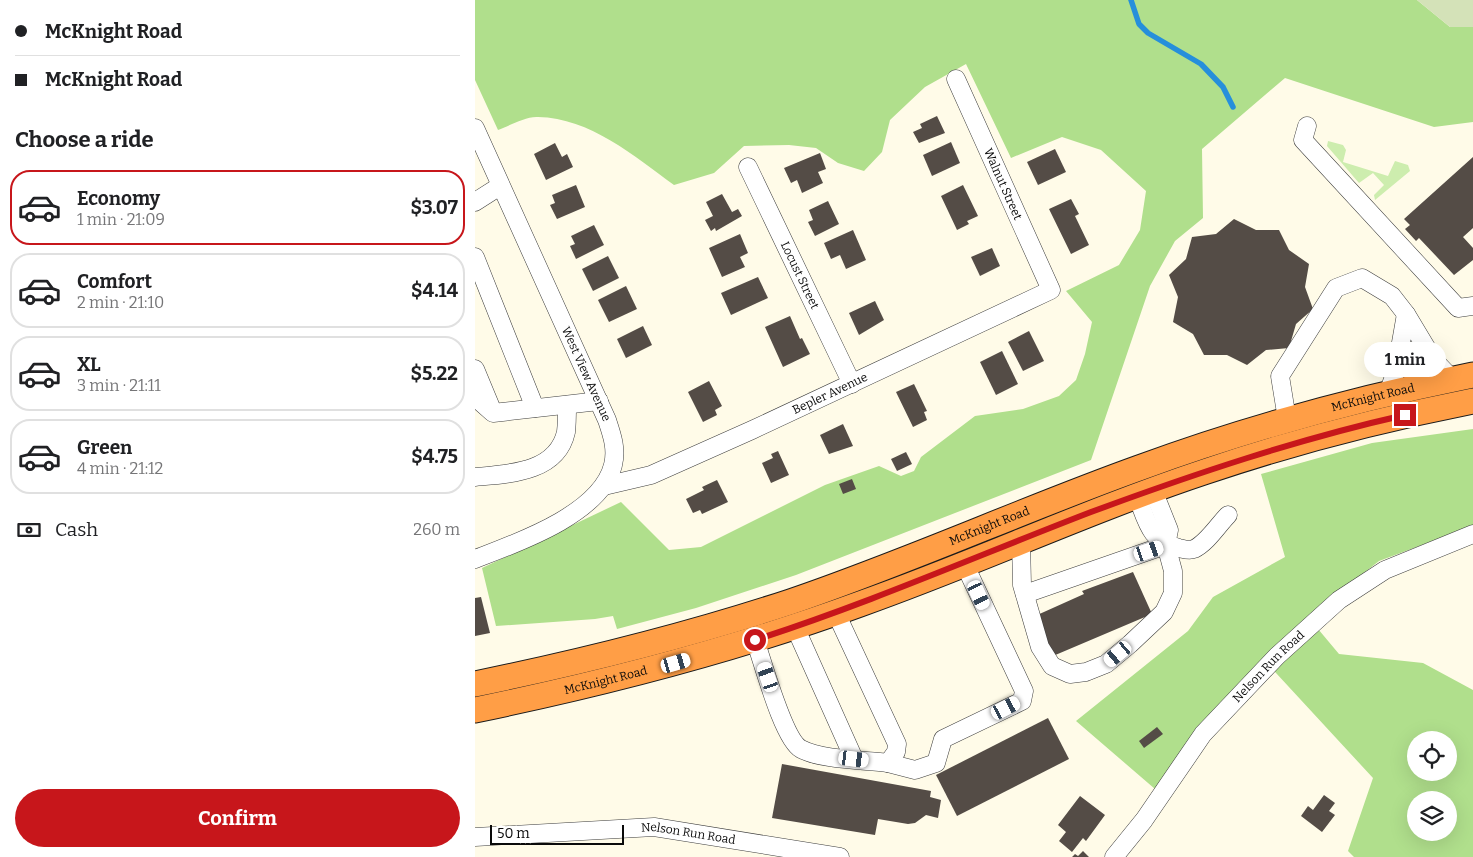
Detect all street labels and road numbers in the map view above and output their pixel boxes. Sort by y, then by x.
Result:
street label: Walnut Street [981,146,1025,223]
street label: Locust Street [778,239,822,312]
street label: West View Avenue [559,324,614,424]
street label: Bepler Avenue [790,370,870,417]
street label: McKnight Road [1330,381,1416,414]
street label: McKnight Road [947,504,1031,548]
street label: Nelson Run Road [1230,628,1307,705]
street label: McKnight Road [563,663,649,697]
street label: Nelson Run Road [641,820,737,847]

